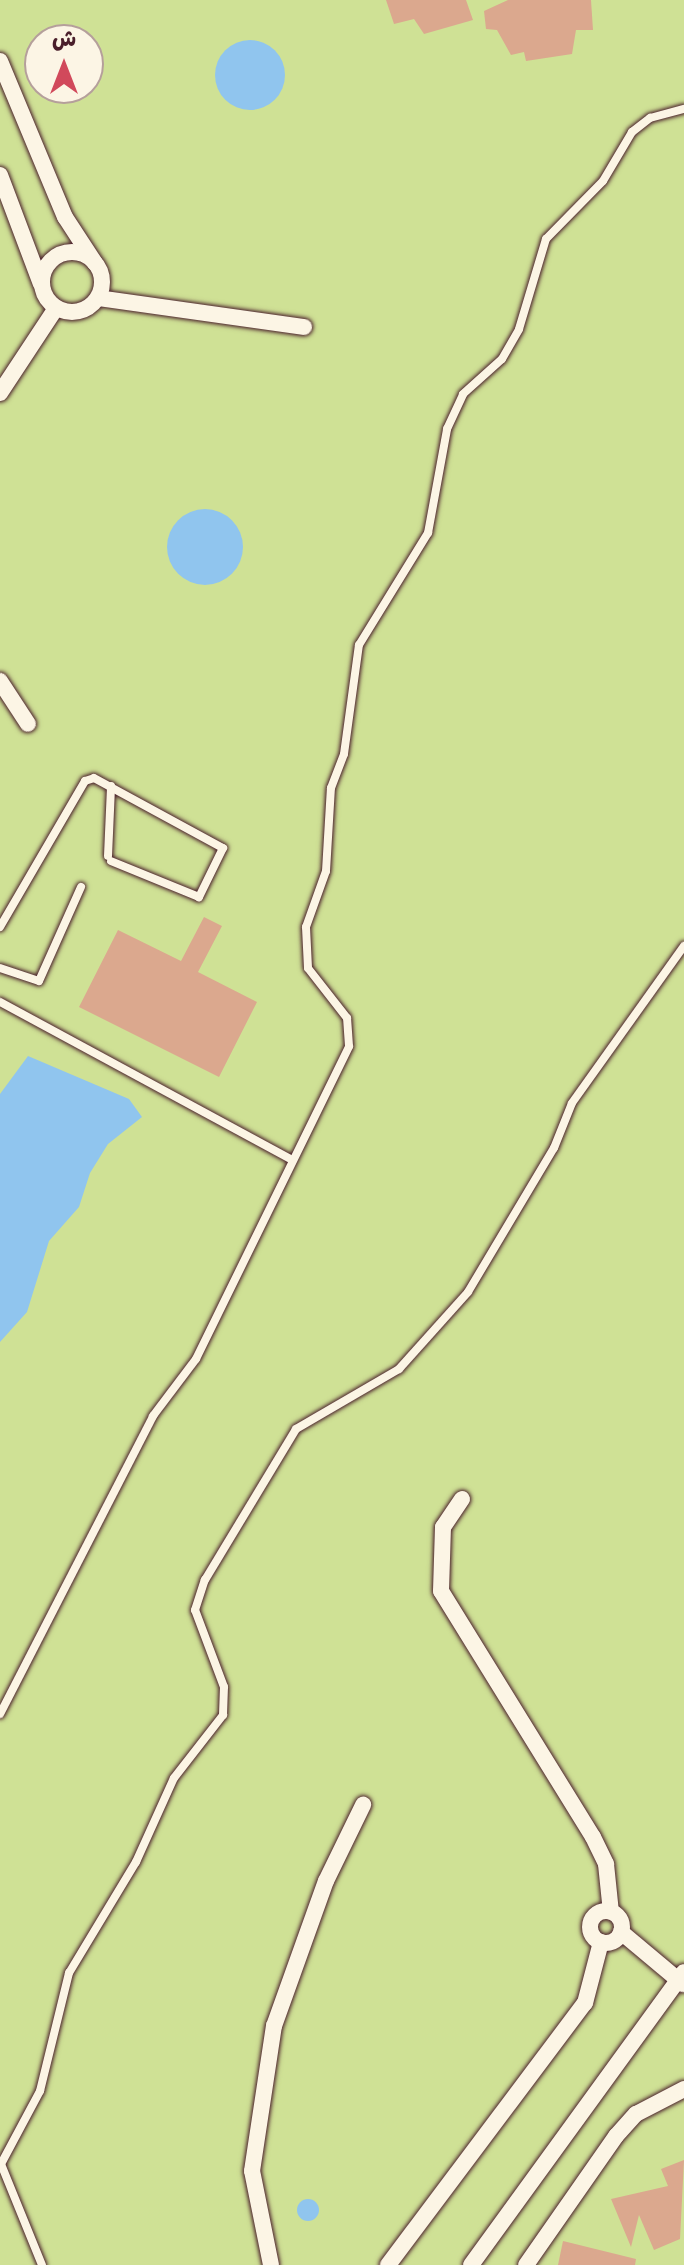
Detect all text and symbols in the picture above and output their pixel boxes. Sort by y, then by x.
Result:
north arrow [24,24,104,104]
text: ش [52,26,76,57]

